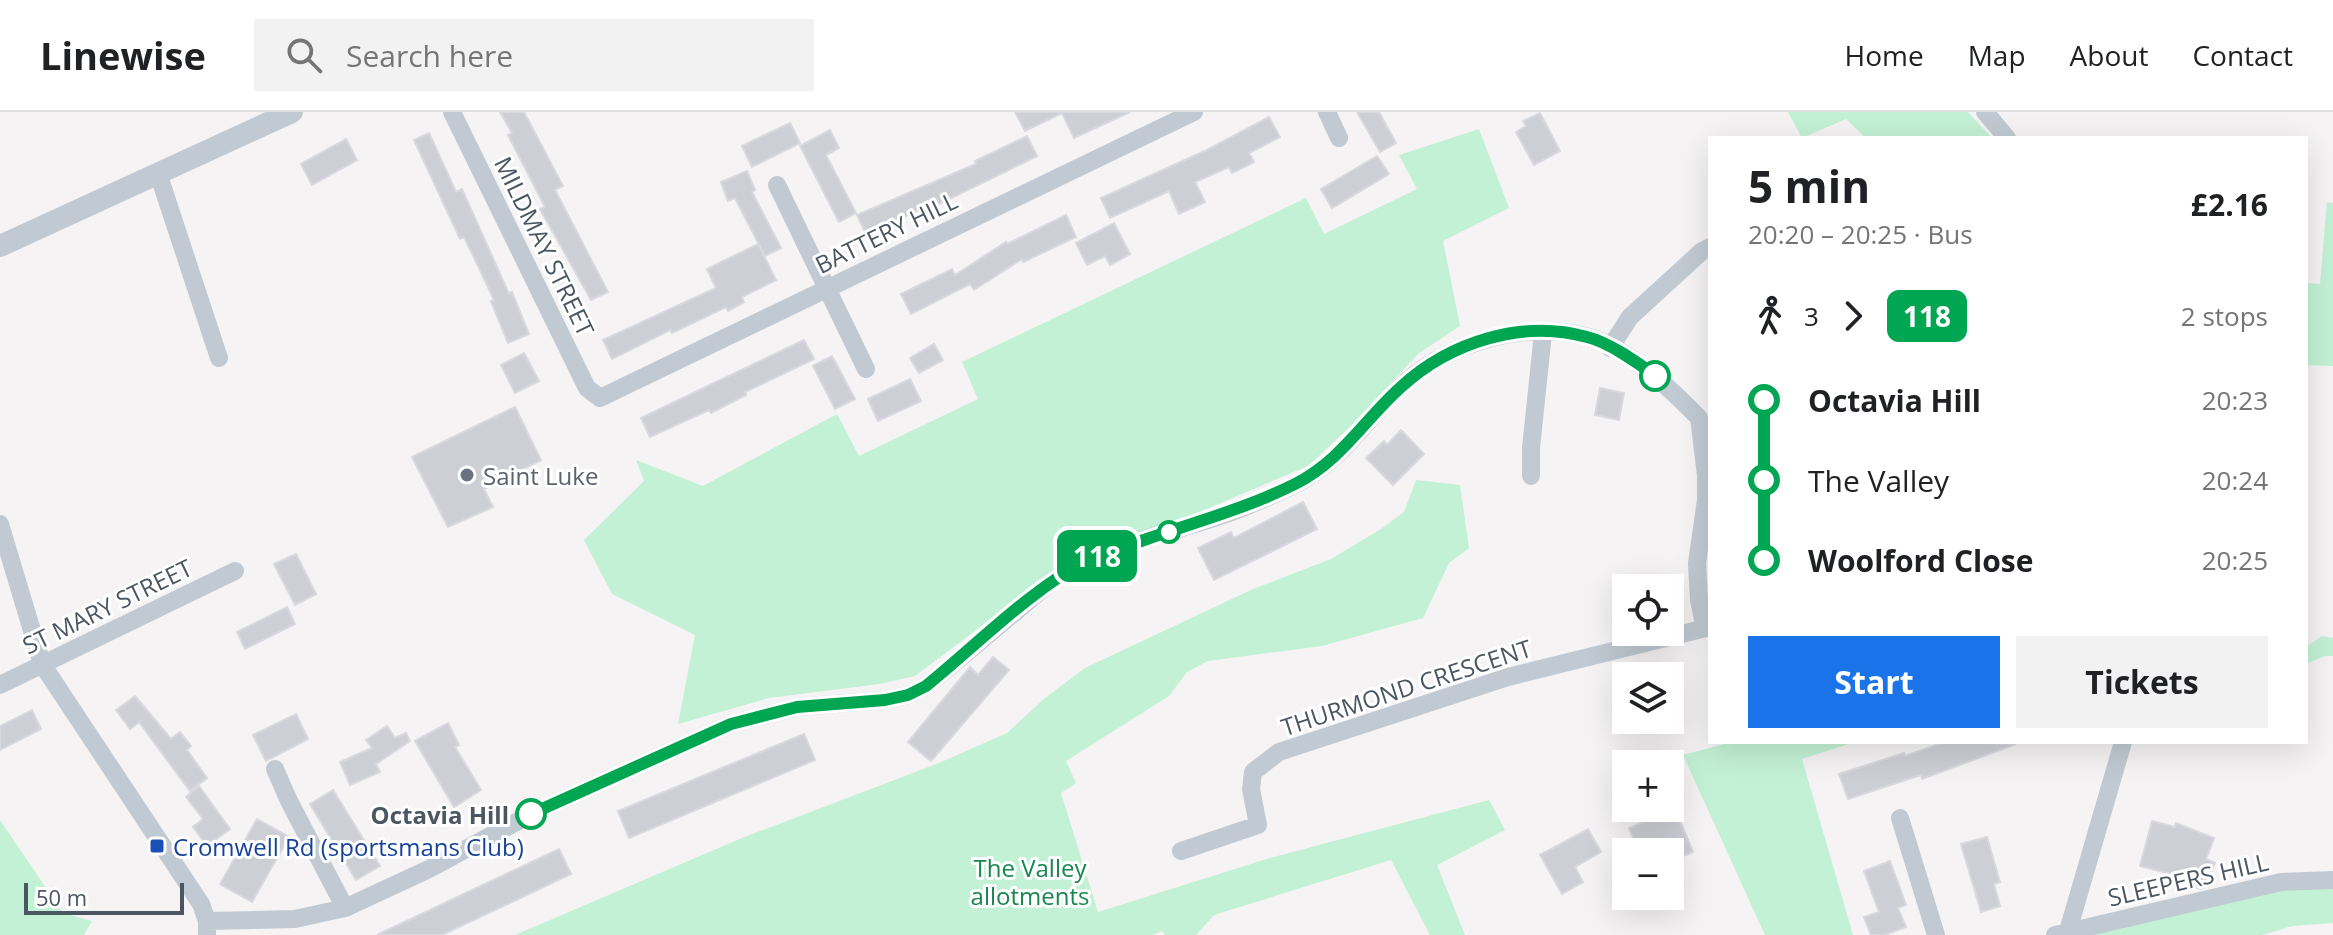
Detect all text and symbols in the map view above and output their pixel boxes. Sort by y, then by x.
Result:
search box [254,19,814,91]
text: Linewise [40,29,206,81]
icon: search [282,33,326,77]
text: Search here [346,35,513,76]
text: Home [1845,36,1924,74]
text: Map [1968,36,2026,74]
text: About [2070,36,2148,74]
text: Contact [2192,36,2293,74]
street label: MILDMAY STREET [487,151,603,341]
text: 5 min [1748,156,1870,216]
street label: BATTERY HILL [809,183,963,281]
text: £2.16 [2191,184,2268,225]
text: 20:20 – 20:25 · Bus [1748,216,1973,252]
icon: walk [1748,294,1792,338]
icon: forward [1831,294,1875,338]
text: 118 [1903,297,1951,335]
text: 3 [1804,298,1819,334]
text: 2 stops [2181,298,2268,334]
unlabelled marker [1640,361,1670,391]
text: Octavia Hill [1808,380,1981,421]
text: 20:23 [2202,382,2268,418]
place label: Saint Luke [483,459,598,492]
text: The Valley [1808,460,1949,501]
text: 20:24 [2202,462,2268,498]
marker: Saint Luke [458,466,476,484]
unlabelled marker [1158,521,1180,543]
line badge: 118 [1051,530,1143,582]
text: 118 [1073,537,1121,575]
text: Woolford Close [1808,540,2033,581]
text: 20:25 [2202,542,2268,578]
street label: ST MARY STREET [17,551,197,661]
map controls [1612,574,1684,910]
button: locate [1612,574,1684,646]
street label: THURMOND CRESCENT [1277,631,1535,743]
button: Start [1748,636,2000,728]
button: Tickets [2016,636,2268,728]
button: layers [1612,662,1684,734]
button: + [1612,750,1684,822]
place label: Octavia Hill [371,798,509,831]
marker: Octavia Hill [516,799,546,829]
place label: Cromwell Rd (sportsmans Club) [173,830,524,863]
marker: Cromwell Rd (sportsmans Club) [148,837,166,855]
button: − [1612,838,1684,910]
street label: SLEEPERS HILL [2104,844,2272,914]
park label: The Valley allotments [971,851,1089,912]
scale bar [24,879,184,915]
text: 50 m [36,882,87,912]

